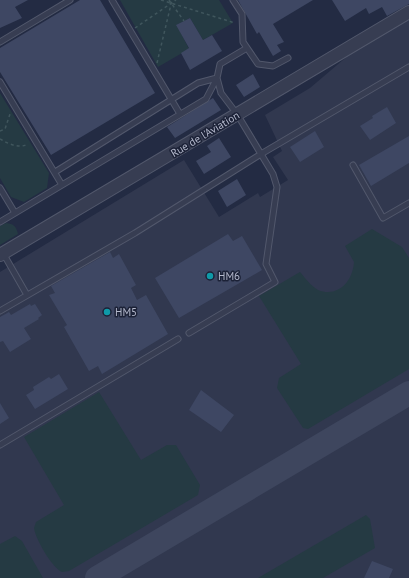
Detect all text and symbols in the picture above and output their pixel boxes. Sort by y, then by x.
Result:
street label: Rue de l'Aviation [168,108,242,160]
place label: HM6 [218,269,240,283]
marker: HM6 [205,271,215,281]
place label: HM5 [115,305,137,319]
marker: HM5 [102,307,112,317]

